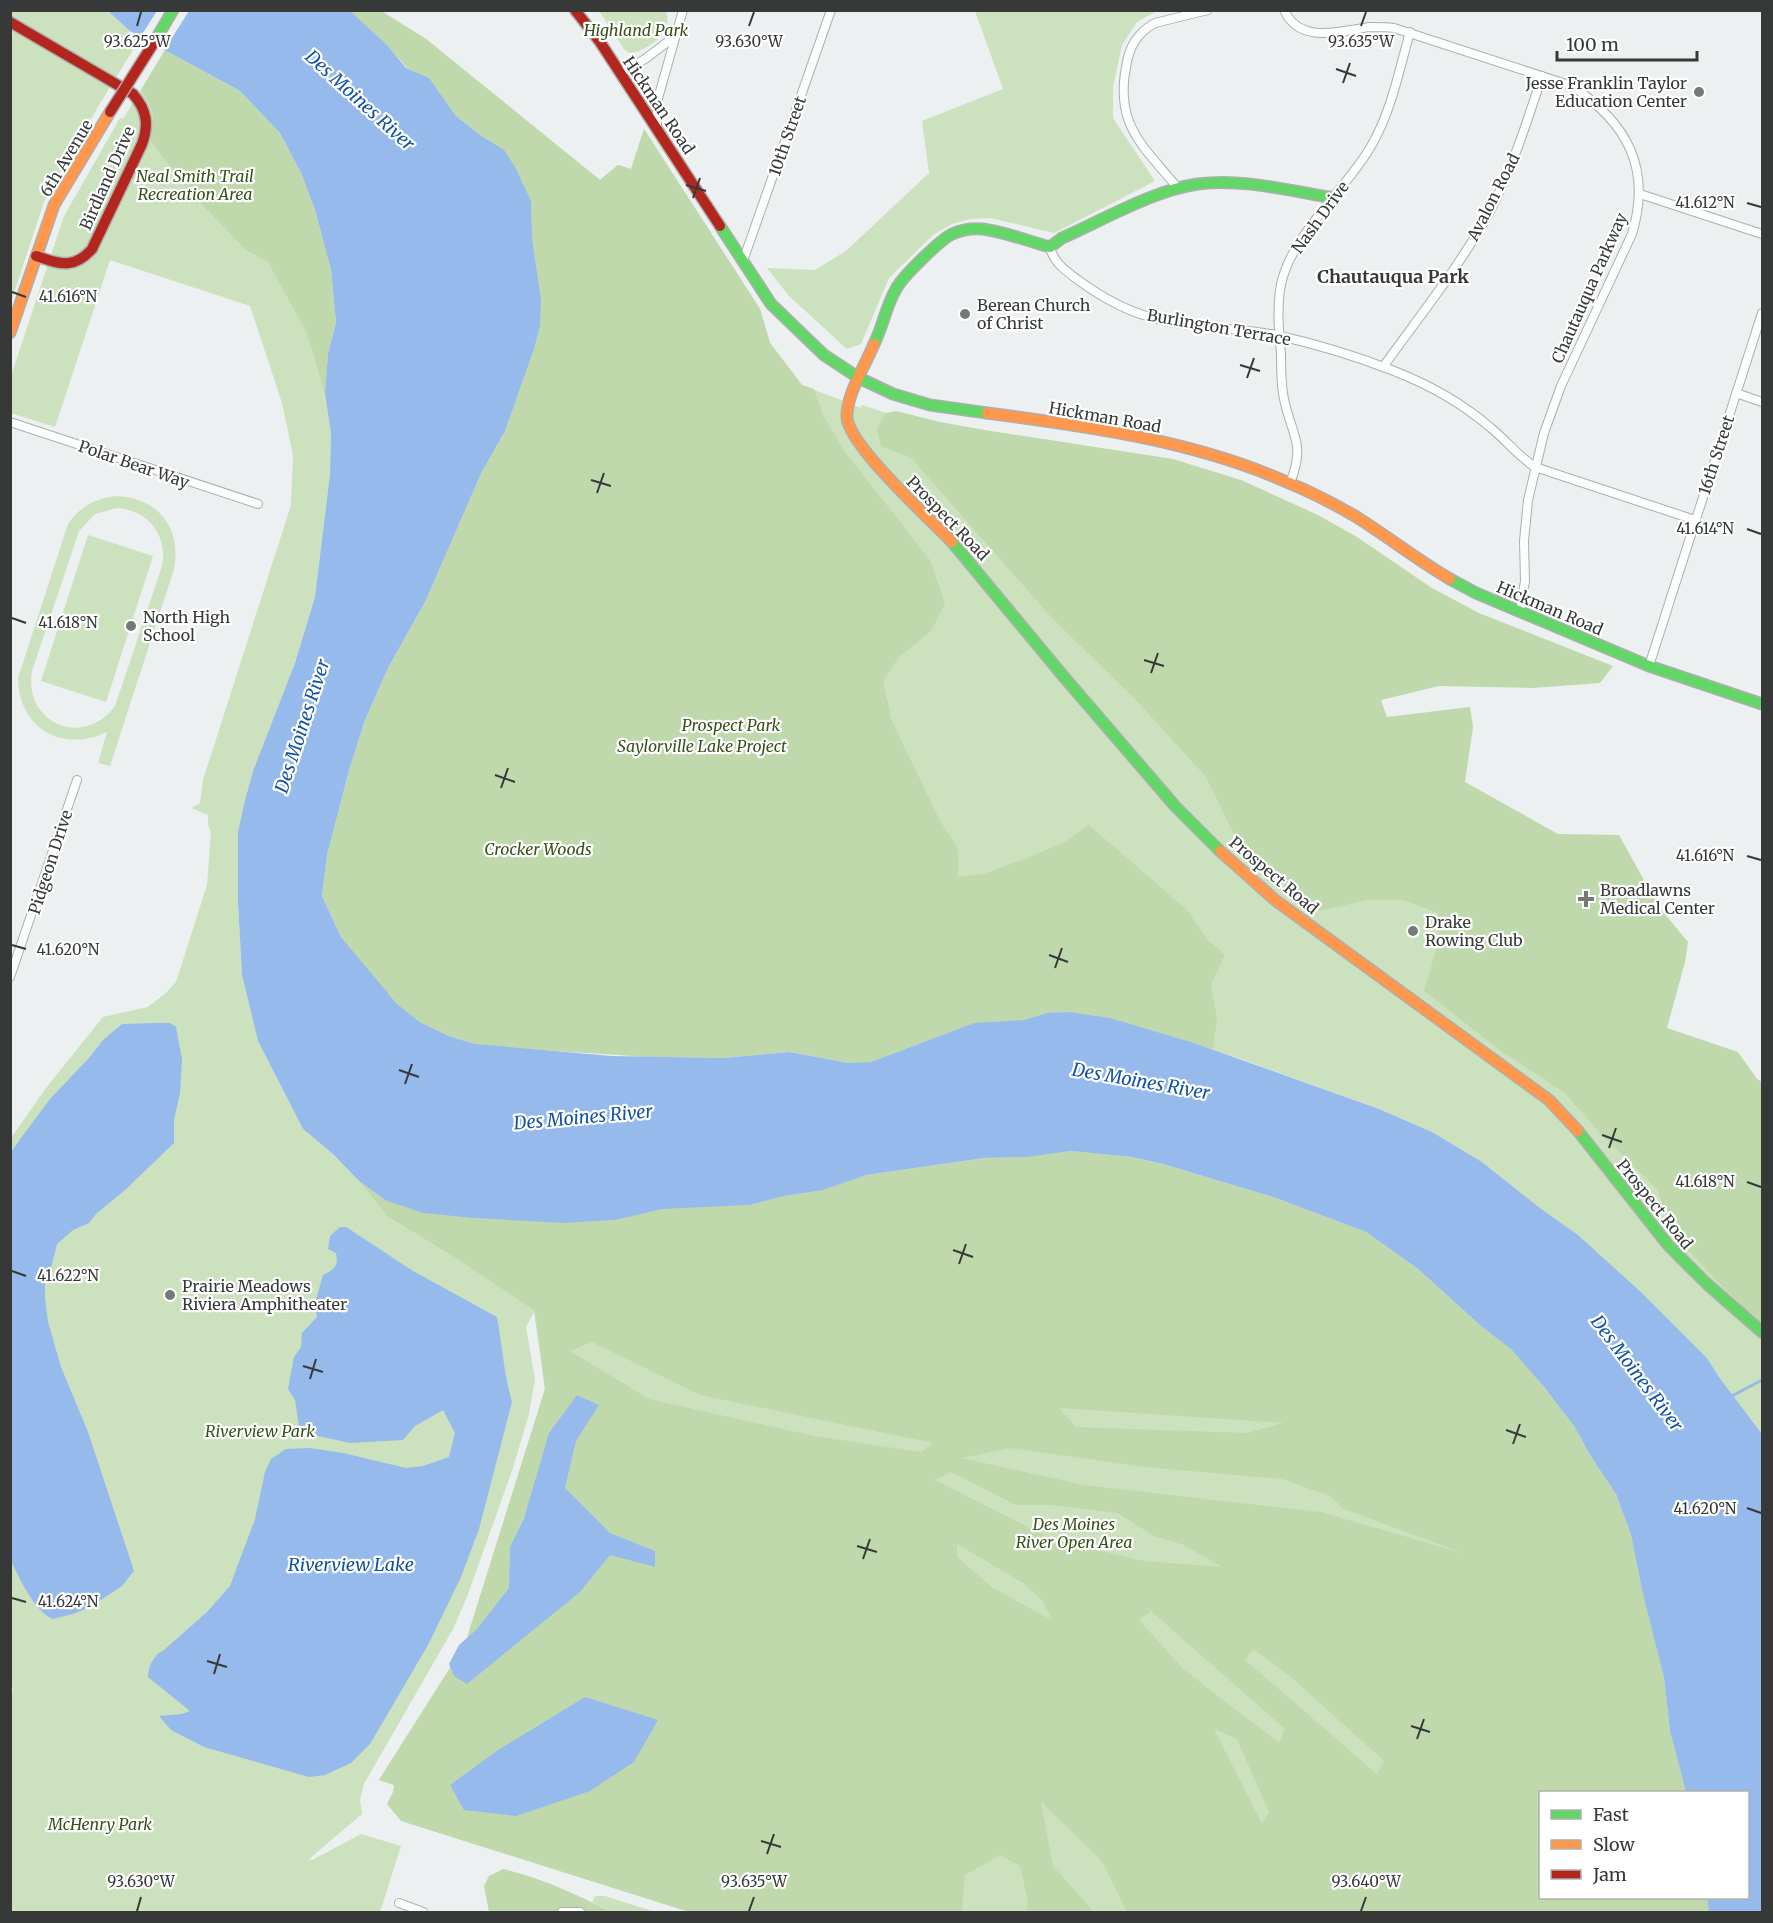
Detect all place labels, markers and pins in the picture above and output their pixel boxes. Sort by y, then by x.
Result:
place label: Jesse Franklin Taylor Education Center [1524,73,1687,111]
marker: Jesse Franklin Taylor Education Center [1692,85,1706,99]
place label: Berean Church of Christ [977,295,1091,333]
marker: Berean Church of Christ [958,307,972,321]
place label: North High School [143,607,230,645]
marker: North High School [124,619,138,633]
place label: Broadlawns Medical Center [1600,880,1715,918]
marker: Broadlawns Medical Center [1577,890,1595,908]
place label: Drake Rowing Club [1425,912,1523,950]
marker: Drake Rowing Club [1406,924,1420,938]
place label: Prairie Meadows Riviera Amphitheater [182,1276,347,1314]
marker: Prairie Meadows Riviera Amphitheater [163,1288,177,1302]

